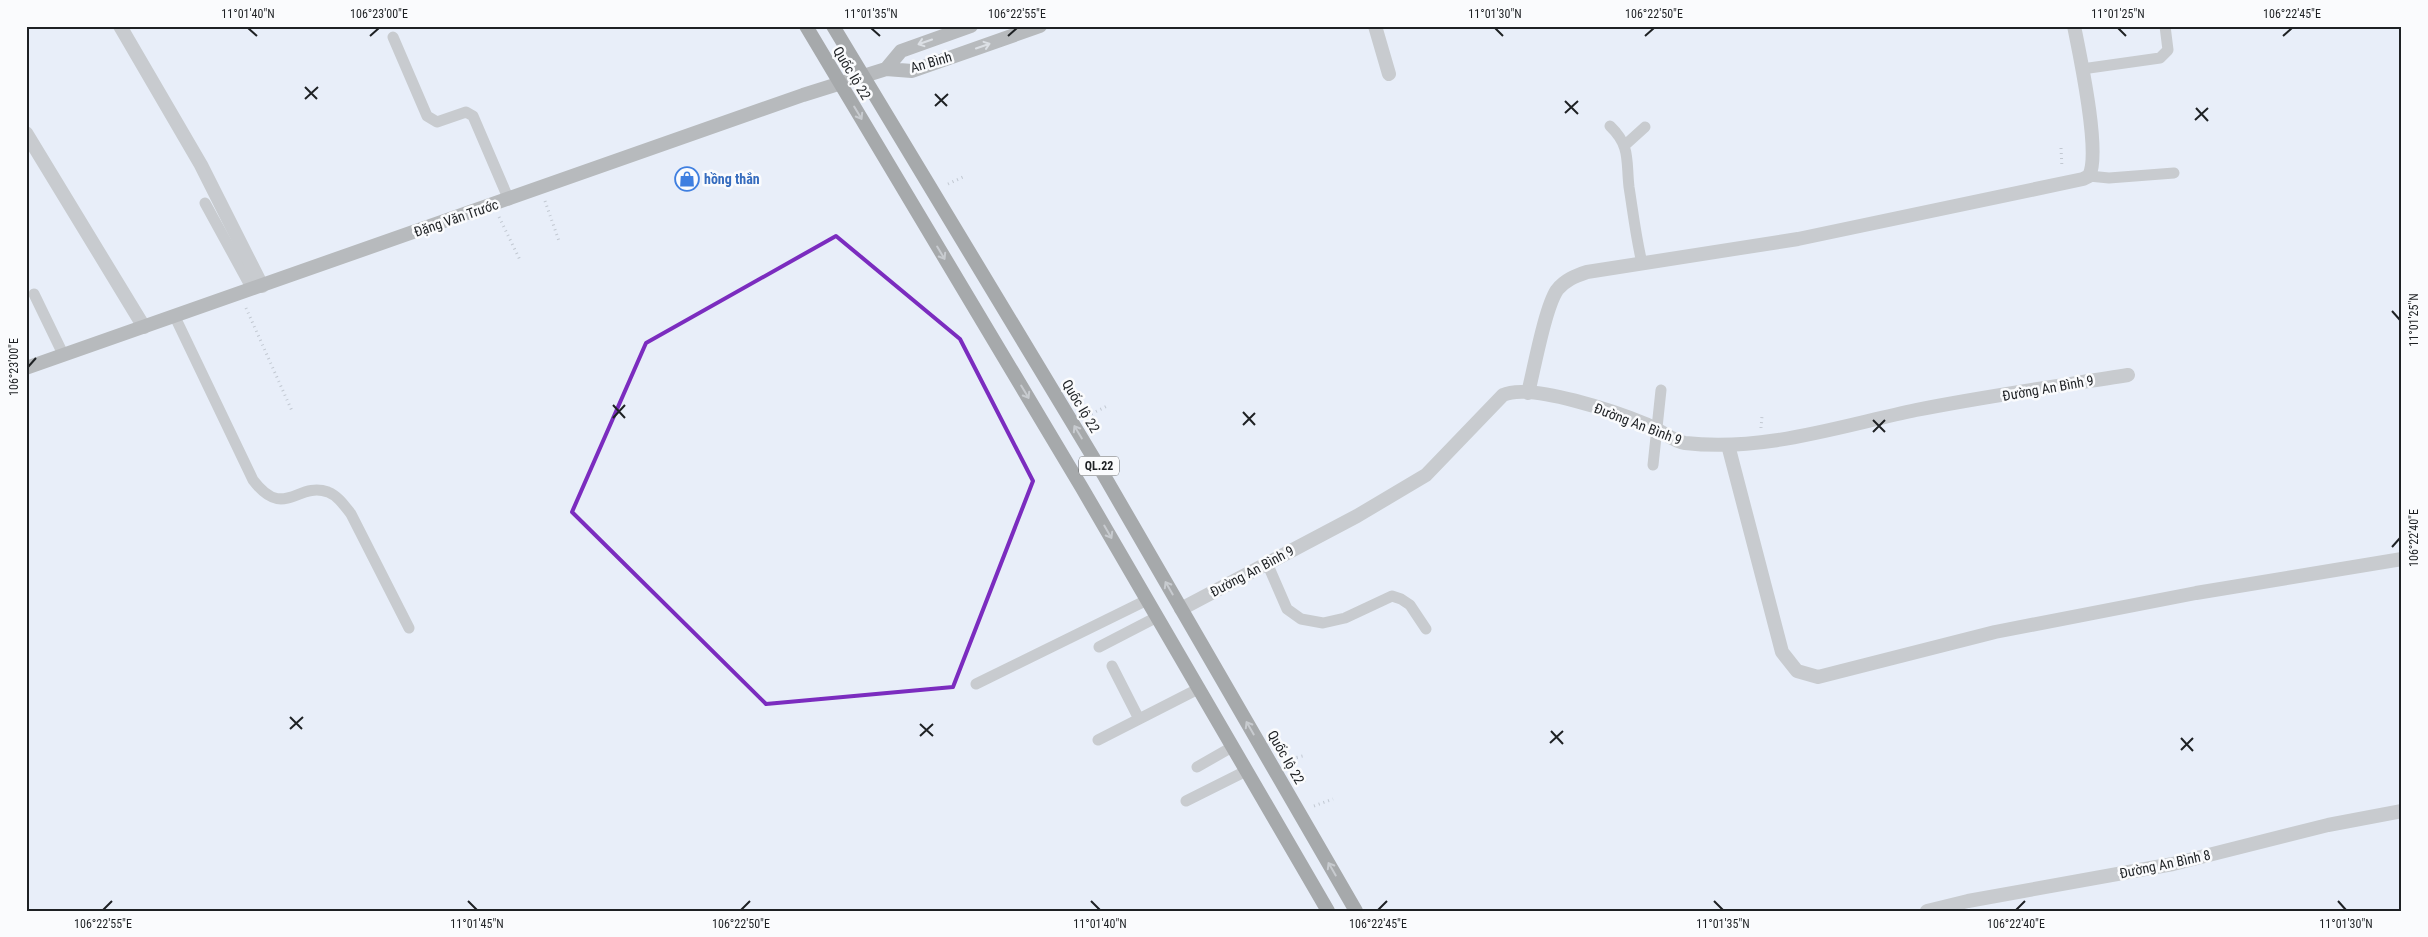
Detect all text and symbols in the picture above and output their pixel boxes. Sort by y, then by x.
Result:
text: 11°01'40"N [221,7,275,21]
text: 106°23'00"E [350,7,408,21]
text: 11°01'35"N [844,7,898,21]
text: 106°22'55"E [988,7,1046,21]
text: 11°01'30"N [1468,7,1522,21]
text: 106°22'50"E [1625,7,1683,21]
text: 11°01'25"N [2091,7,2145,21]
text: 106°22'45"E [2263,7,2321,21]
one-way arrow [918,38,933,47]
one-way arrow [974,41,990,50]
street label: Quốc lộ 22 [830,44,874,103]
street label: An Bình [908,48,954,76]
one-way arrow [853,106,863,120]
shop icon: hồng thắn [674,166,700,192]
place label: hồng thắn [704,171,760,187]
street label: Đặng Văn Trước [412,196,500,240]
one-way arrow [937,245,947,259]
text: 11°01'25"N [2407,293,2421,347]
text: 106°23'00"E [7,338,21,396]
street label: Đường An Bình 9 [2001,372,2095,404]
street label: Quốc lộ 22 [1059,377,1103,436]
one-way arrow [1020,385,1030,399]
street label: Đường An Bình 9 [1592,400,1684,448]
one-way arrow [1073,425,1083,439]
road number: QL.22 [1079,456,1119,476]
text: 106°22'40"E [2407,509,2421,567]
one-way arrow [1103,524,1113,538]
street label: Đường An Bình 9 [1207,542,1297,600]
one-way arrow [1163,581,1173,595]
one-way arrow [1245,721,1255,736]
street label: Quốc lộ 22 [1264,727,1308,787]
street label: Đường An Bình 8 [2118,847,2212,881]
one-way arrow [1327,861,1337,876]
text: 106°22'55"E [74,917,132,931]
text: 11°01'45"N [450,917,504,931]
text: 106°22'50"E [712,917,770,931]
text: 11°01'40"N [1073,917,1127,931]
text: 106°22'45"E [1349,917,1407,931]
text: 11°01'35"N [1696,917,1750,931]
text: 106°22'40"E [1987,917,2045,931]
text: 11°01'30"N [2319,917,2373,931]

